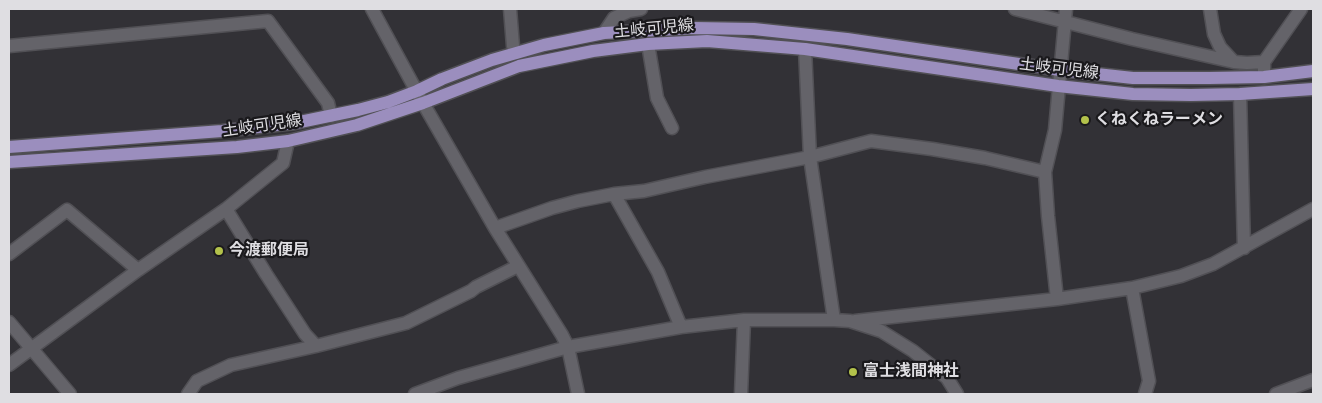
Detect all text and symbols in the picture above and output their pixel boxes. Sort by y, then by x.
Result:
street label: 土岐可児線 [613,16,695,42]
street label: 土岐可児線 [1018,55,1100,83]
place label: くねくねラーメン [1095,110,1223,130]
street label: 土岐可児線 [221,111,303,141]
marker: くねくねラーメン [1079,114,1091,126]
place label: 今渡郵便局 [229,241,309,261]
marker: 今渡郵便局 [213,245,225,257]
place label: 富士浅間神社 [863,362,959,382]
marker: 富士浅間神社 [847,366,859,378]

